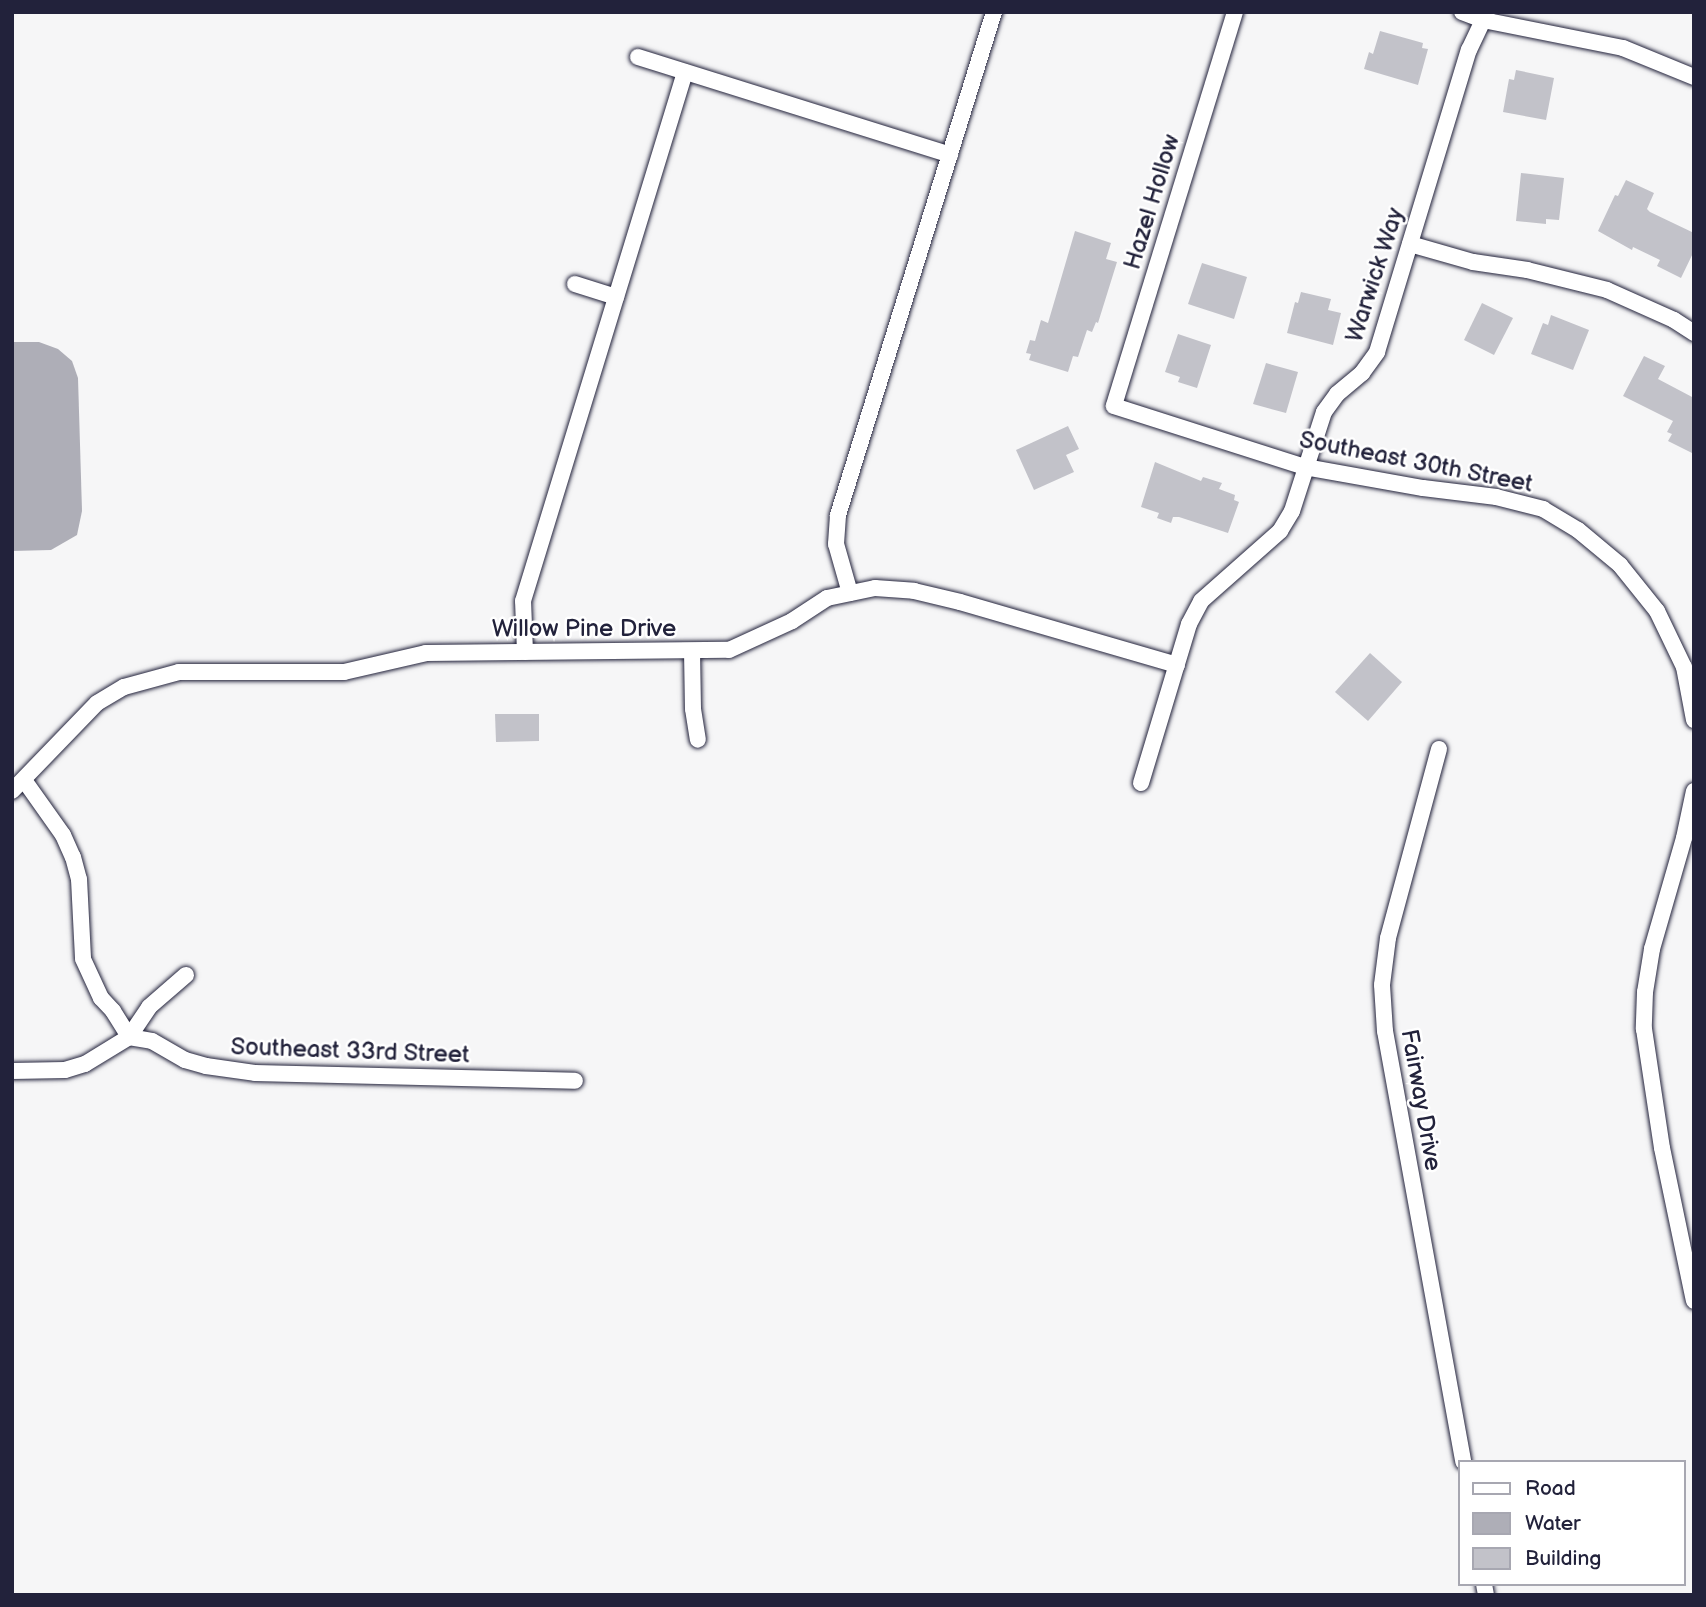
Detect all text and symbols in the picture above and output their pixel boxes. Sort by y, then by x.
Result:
street label: Hazel Hollow [1118,131,1186,273]
street label: Warwick Way [1340,204,1410,346]
street label: Southeast 30th Street [1297,425,1535,499]
street label: Willow Pine Drive [492,615,676,643]
street label: Fairway Drive [1394,1026,1448,1174]
street label: Southeast 33rd Street [230,1032,470,1070]
legend [1458,1460,1685,1586]
text: Road [1525,1476,1576,1501]
text: Water [1525,1511,1581,1536]
text: Building [1525,1546,1601,1571]

